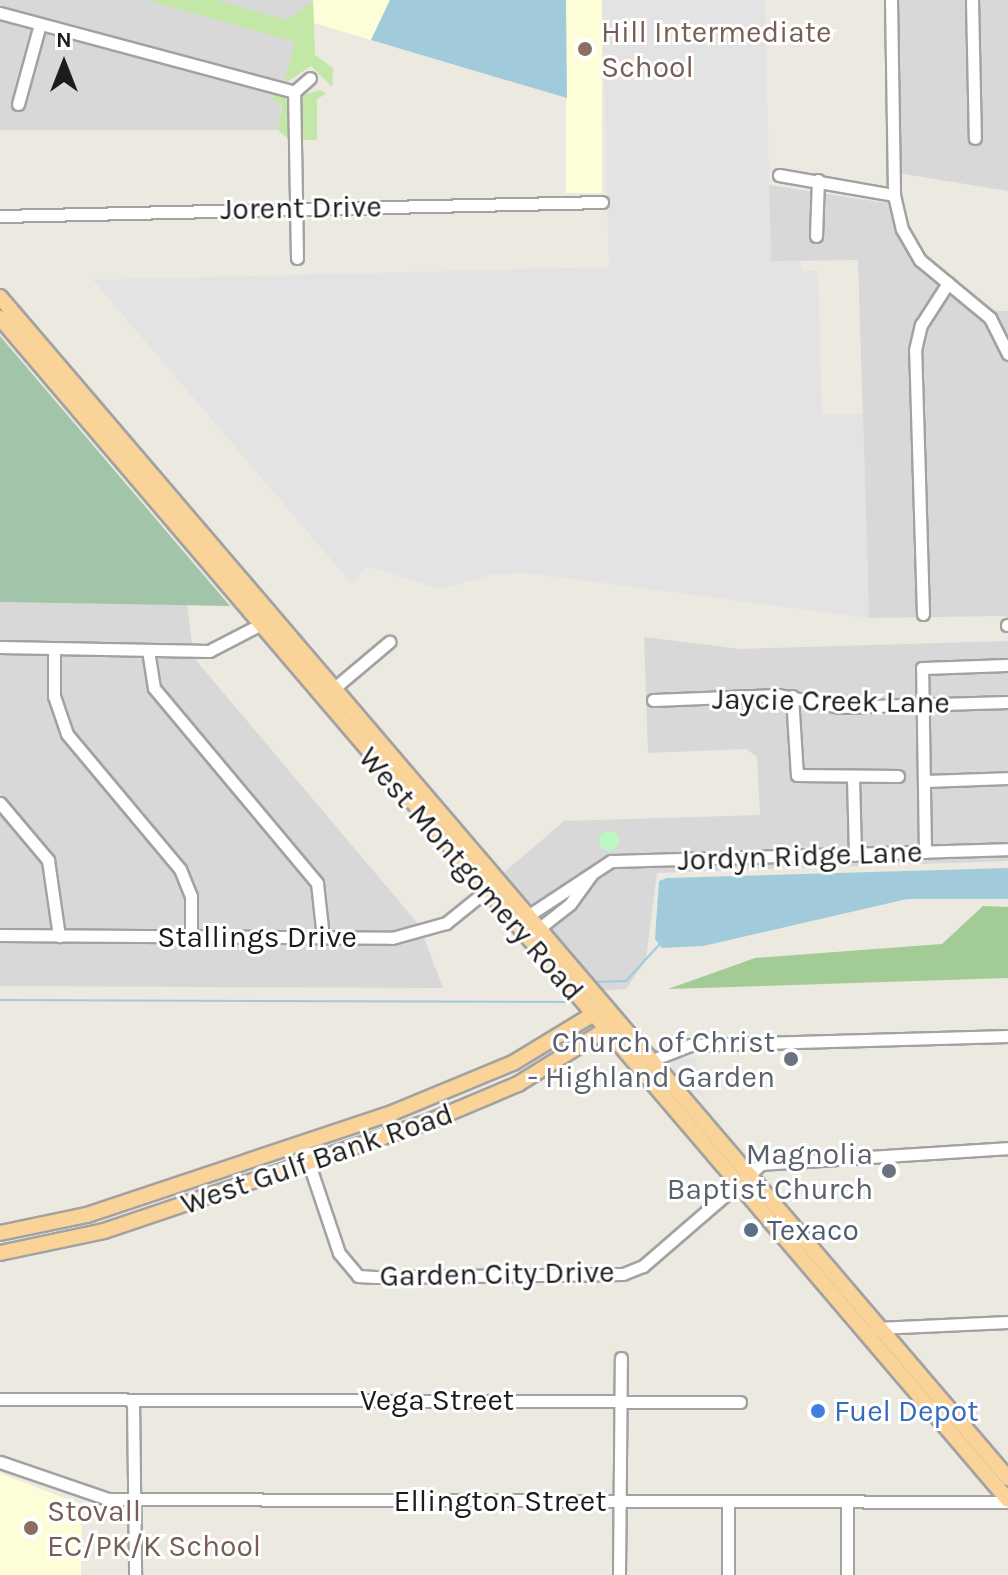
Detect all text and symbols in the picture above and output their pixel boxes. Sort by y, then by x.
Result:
place label: Hill Intermediate School [601,14,831,84]
north arrow [24,24,104,104]
text: N [56,27,72,53]
marker: Hill Intermediate School [576,40,594,58]
street label: Jorent Drive [220,189,382,227]
street label: Jaycie Creek Lane [712,681,950,721]
street label: West Montgomery Road [351,740,591,1008]
street label: Jordyn Ridge Lane [677,834,923,878]
street label: Stallings Drive [157,919,357,955]
place label: Church of Christ - Highland Garden [528,1024,775,1094]
marker: Church of Christ - Highland Garden [782,1050,800,1068]
street label: West Gulf Bank Road [176,1096,458,1222]
place label: Magnolia Baptist Church [667,1136,873,1206]
marker: Magnolia Baptist Church [880,1162,898,1180]
place label: Texaco [767,1212,859,1248]
marker: Texaco [742,1221,760,1239]
street label: Garden City Drive [379,1254,615,1294]
street label: Vega Street [360,1382,514,1418]
place label: Fuel Depot [834,1393,979,1429]
marker: Fuel Depot [809,1402,827,1420]
street label: Ellington Street [394,1483,606,1519]
place label: Stovall EC/PK/K School [47,1493,261,1564]
marker: Stovall EC/PK/K School [22,1519,40,1537]

